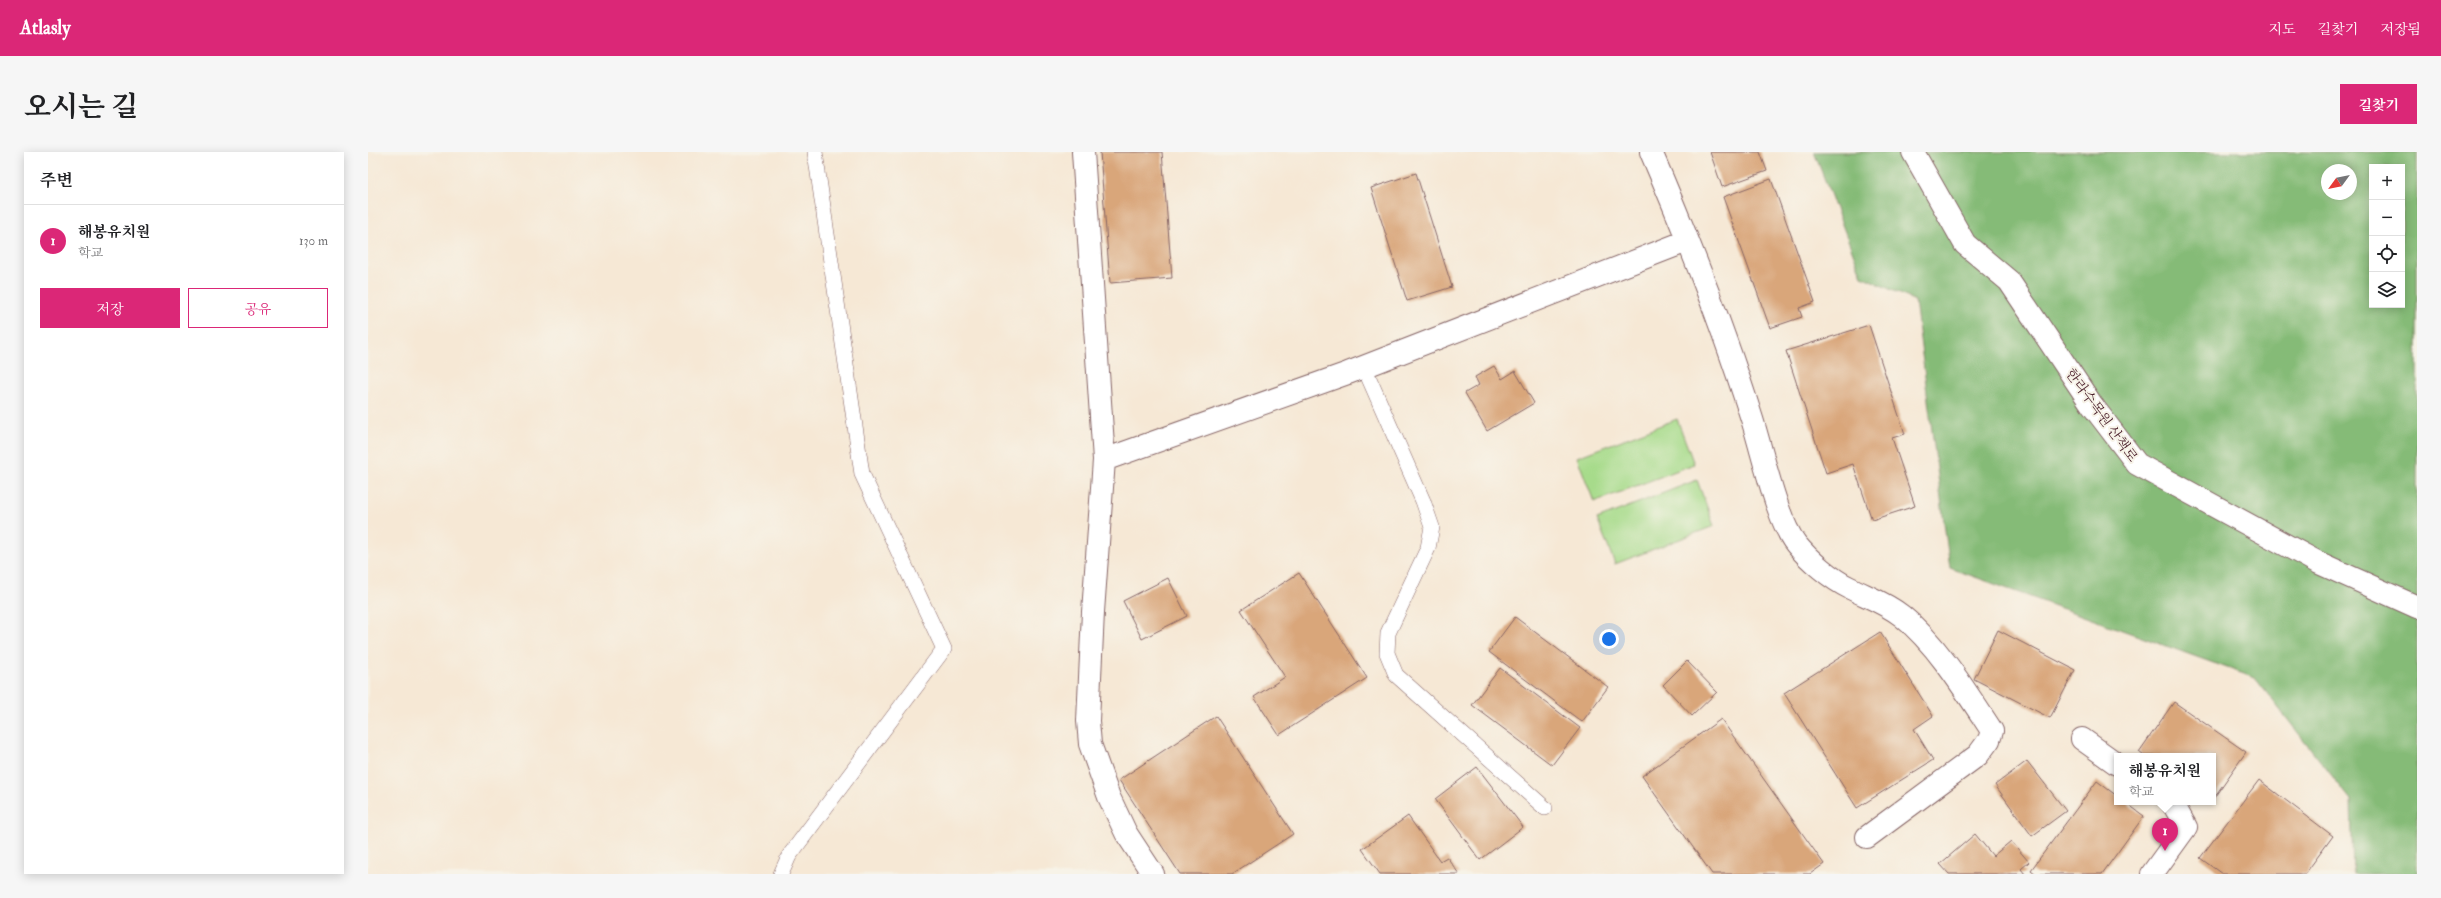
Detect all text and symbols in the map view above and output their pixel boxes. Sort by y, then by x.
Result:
text: Atlasly [20,16,71,40]
text: 지도 [2269,21,2296,38]
text: 길찾기 [2318,21,2358,38]
text: 저장됨 [2380,21,2421,38]
button: 길찾기 [2340,84,2417,124]
text: 오시는 길 [24,90,138,125]
north arrow [2321,164,2357,200]
map controls [2369,164,2405,308]
button: + [2369,164,2405,200]
text: 주변 [40,170,73,191]
button: − [2369,200,2405,236]
text: 해봉유치원 [78,223,150,242]
text: 1 [51,233,55,249]
text: 130 m [299,233,328,249]
button: locate [2369,236,2405,272]
text: 학교 [78,245,103,261]
button: layers [2369,272,2405,308]
button: 저장 [40,288,180,328]
button: 공유 [188,288,328,328]
street label: 한라수목원 산책로 [2062,365,2141,466]
your location [1599,629,1619,649]
popup [2114,753,2216,805]
text: 해봉유치원 [2129,762,2201,781]
text: 학교 [2129,784,2154,800]
pin: 1 [2152,818,2178,851]

